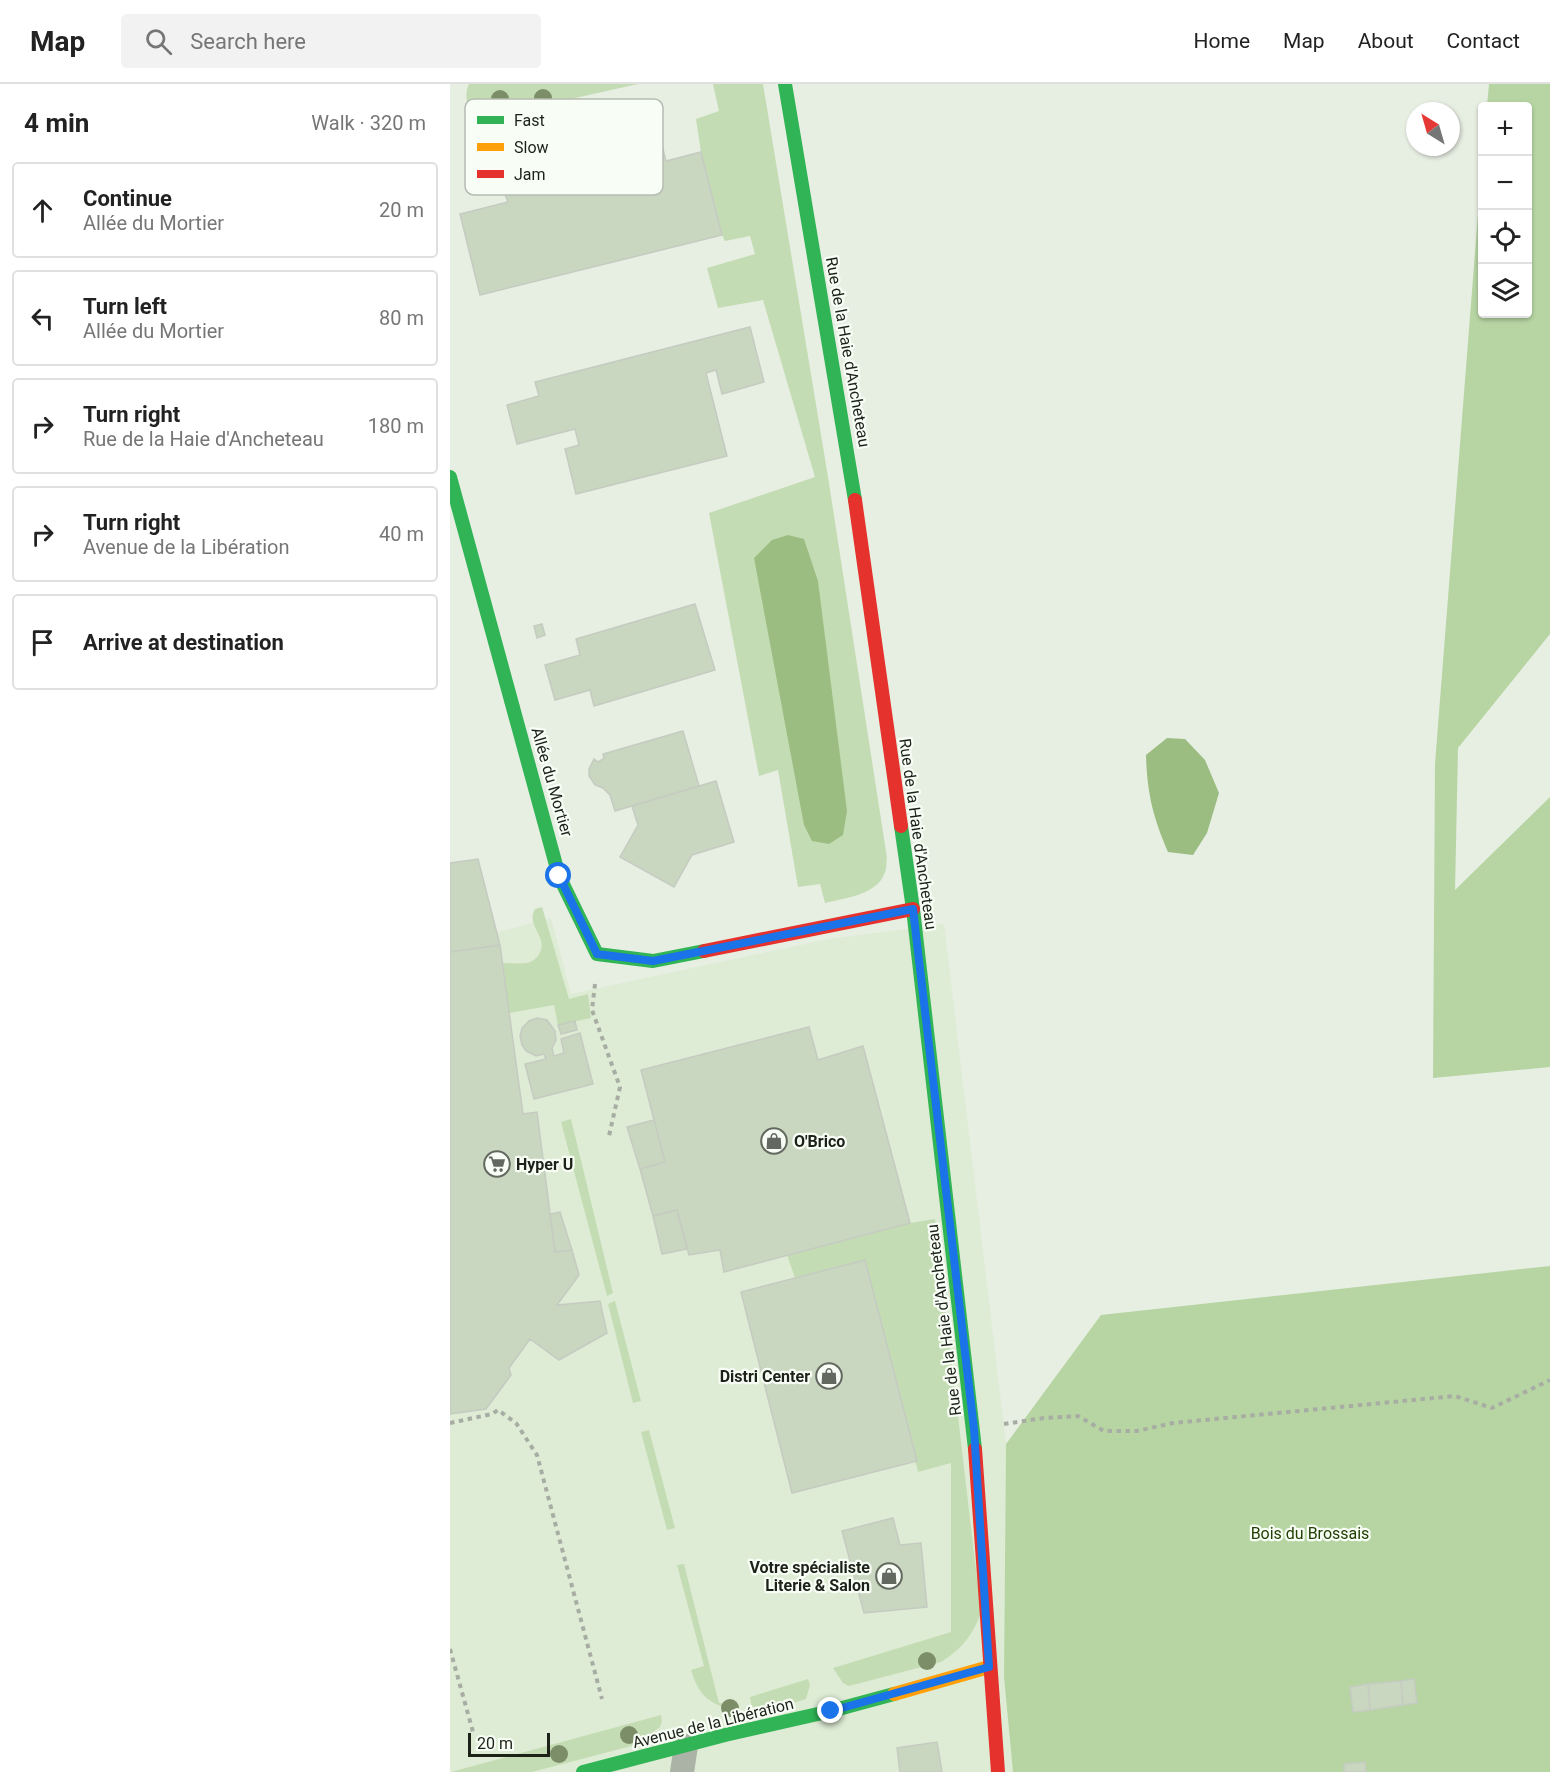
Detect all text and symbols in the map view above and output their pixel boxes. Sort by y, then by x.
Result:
search box [121,14,541,68]
text: Map [30,25,85,58]
icon: search [142,25,175,58]
text: Search here [190,29,306,54]
text: Home [1194,29,1250,53]
text: Map [1283,29,1325,53]
text: About [1358,29,1414,53]
text: Contact [1447,29,1520,53]
legend [465,99,663,195]
north arrow [1406,102,1460,156]
map controls [1478,102,1532,318]
button: + [1478,102,1532,156]
text: 4 min [24,108,89,138]
text: Walk · 320 m [311,111,426,135]
text: Fast [514,111,545,130]
text: Slow [514,138,549,157]
button: − [1478,156,1532,210]
text: Jam [514,165,546,184]
text: Continue [83,186,172,211]
icon: ahead [26,194,59,227]
text: 20 m [379,198,424,222]
button: locate [1478,210,1532,264]
text: Allée du Mortier [83,211,224,235]
street label: Rue de la Haie d'Ancheteau [822,255,874,449]
button: layers [1478,264,1532,318]
text: Turn left [83,294,167,319]
icon: left [26,302,59,335]
text: 80 m [379,306,424,330]
text: Allée du Mortier [83,319,224,343]
text: Turn right [83,402,180,427]
icon: right [26,410,59,443]
text: 180 m [368,414,424,438]
text: Rue de la Haie d'Ancheteau [83,427,324,451]
text: Turn right [83,510,180,535]
icon: right [26,518,59,551]
text: 40 m [379,522,424,546]
text: Avenue de la Libération [83,535,290,559]
icon: arrive [26,626,59,659]
text: Arrive at destination [83,630,284,655]
street label: Allée du Mortier [527,725,577,839]
street label: Rue de la Haie d'Ancheteau [895,737,941,931]
route start [545,862,571,888]
shop icon: O'Brico [759,1126,789,1156]
place label: O'Brico [794,1132,845,1151]
supermarket icon: Hyper U [482,1149,512,1179]
place label: Hyper U [516,1155,573,1174]
street label: Rue de la Haie d'Ancheteau [923,1223,965,1417]
shop icon: Distri Center [814,1361,844,1391]
place label: Distri Center [720,1367,810,1386]
park label: Bois du Brossais [1251,1524,1369,1543]
place label: Votre spécialiste Literie & Salon [749,1558,870,1595]
shop icon: Votre spécialiste Literie & Salon [874,1561,904,1591]
street label: Avenue de la Libération [631,1694,795,1752]
route end [817,1697,843,1723]
scale bar [468,1730,550,1758]
text: 20 m [477,1734,513,1753]

